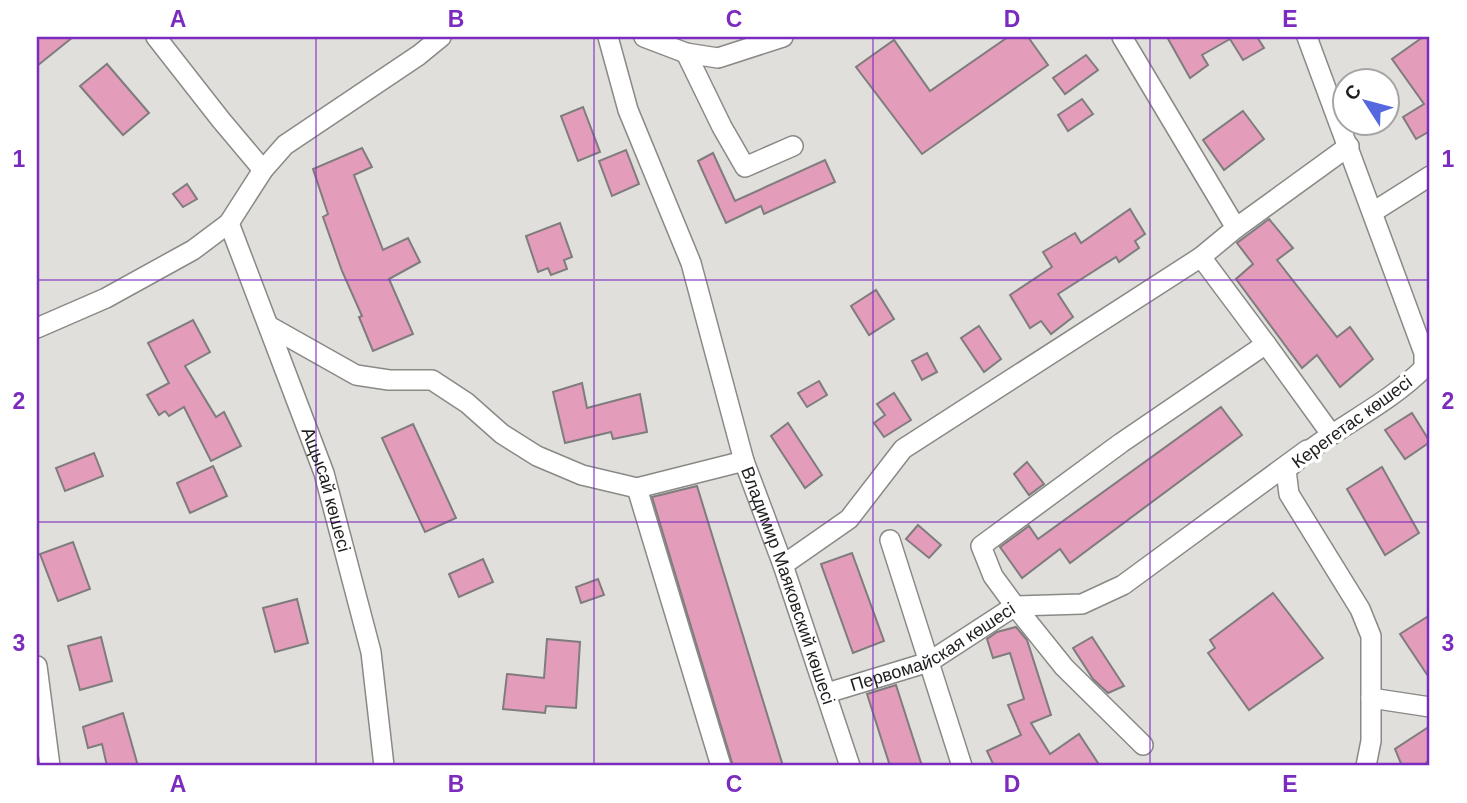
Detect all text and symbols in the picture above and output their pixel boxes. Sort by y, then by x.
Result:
text: A [170,6,186,32]
text: B [448,6,464,32]
text: C [726,6,742,32]
text: D [1004,6,1020,32]
text: E [1282,6,1298,32]
north arrow [1330,66,1400,136]
text: С [1340,80,1365,104]
text: 1 [13,146,26,172]
text: 1 [1442,146,1455,172]
street label: Керегетас көшесі [1288,372,1416,472]
text: 2 [13,388,25,414]
text: 2 [1442,388,1454,414]
street label: Ащысай көшесі [298,425,354,554]
street label: Владимир Маяковский көшесі [737,464,839,707]
street label: Первомайская көшесі [848,599,1019,695]
text: 3 [13,630,25,656]
text: 3 [1442,630,1454,656]
text: A [170,771,186,797]
text: B [448,771,464,797]
text: C [726,771,742,797]
text: D [1004,771,1020,797]
text: E [1282,771,1298,797]

